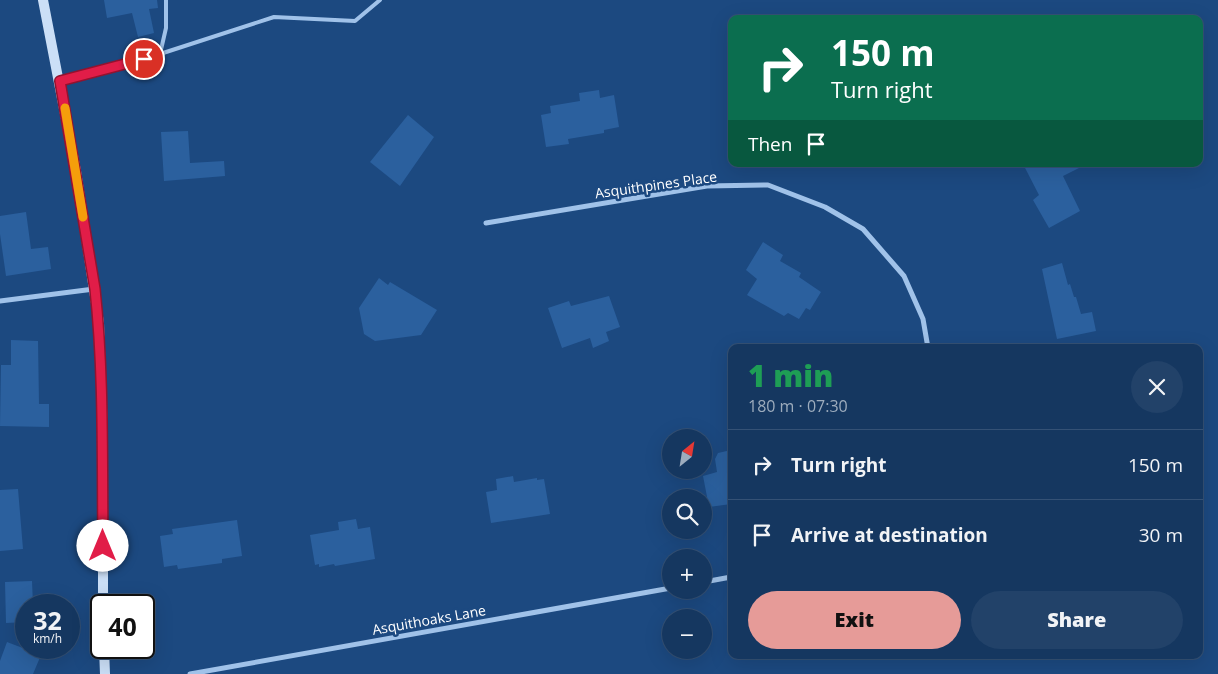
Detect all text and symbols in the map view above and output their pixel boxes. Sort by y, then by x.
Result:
text: 150 m [831,29,935,76]
icon: right [748,35,813,100]
pin [123,38,165,80]
icon: arrive [130,45,158,73]
text: Turn right [831,74,933,104]
icon: arrive [802,130,830,158]
text: Then [748,131,792,157]
street label: Asquithpines Place [594,167,718,202]
text: 1 min [748,355,833,396]
button: close [1131,361,1183,413]
text: 180 m · 07:30 [748,395,848,417]
north arrow [662,429,712,479]
map controls [662,429,712,659]
icon: right [748,451,776,479]
text: Turn right [791,452,886,478]
text: 150 m [1128,452,1183,478]
button: search [662,489,712,539]
position arrow [76,519,128,571]
icon: arrive [748,521,776,549]
text: Arrive at destination [791,522,988,548]
text: 30 m [1139,522,1183,548]
button: + [662,549,712,599]
button: Exit [748,591,961,649]
button: Share [971,591,1183,649]
speed limit sign: 40 [90,594,155,659]
street label: Asquithoaks Lane [371,600,487,639]
text: 32 [33,603,62,637]
button: − [662,609,712,659]
text: km/h [33,630,62,647]

